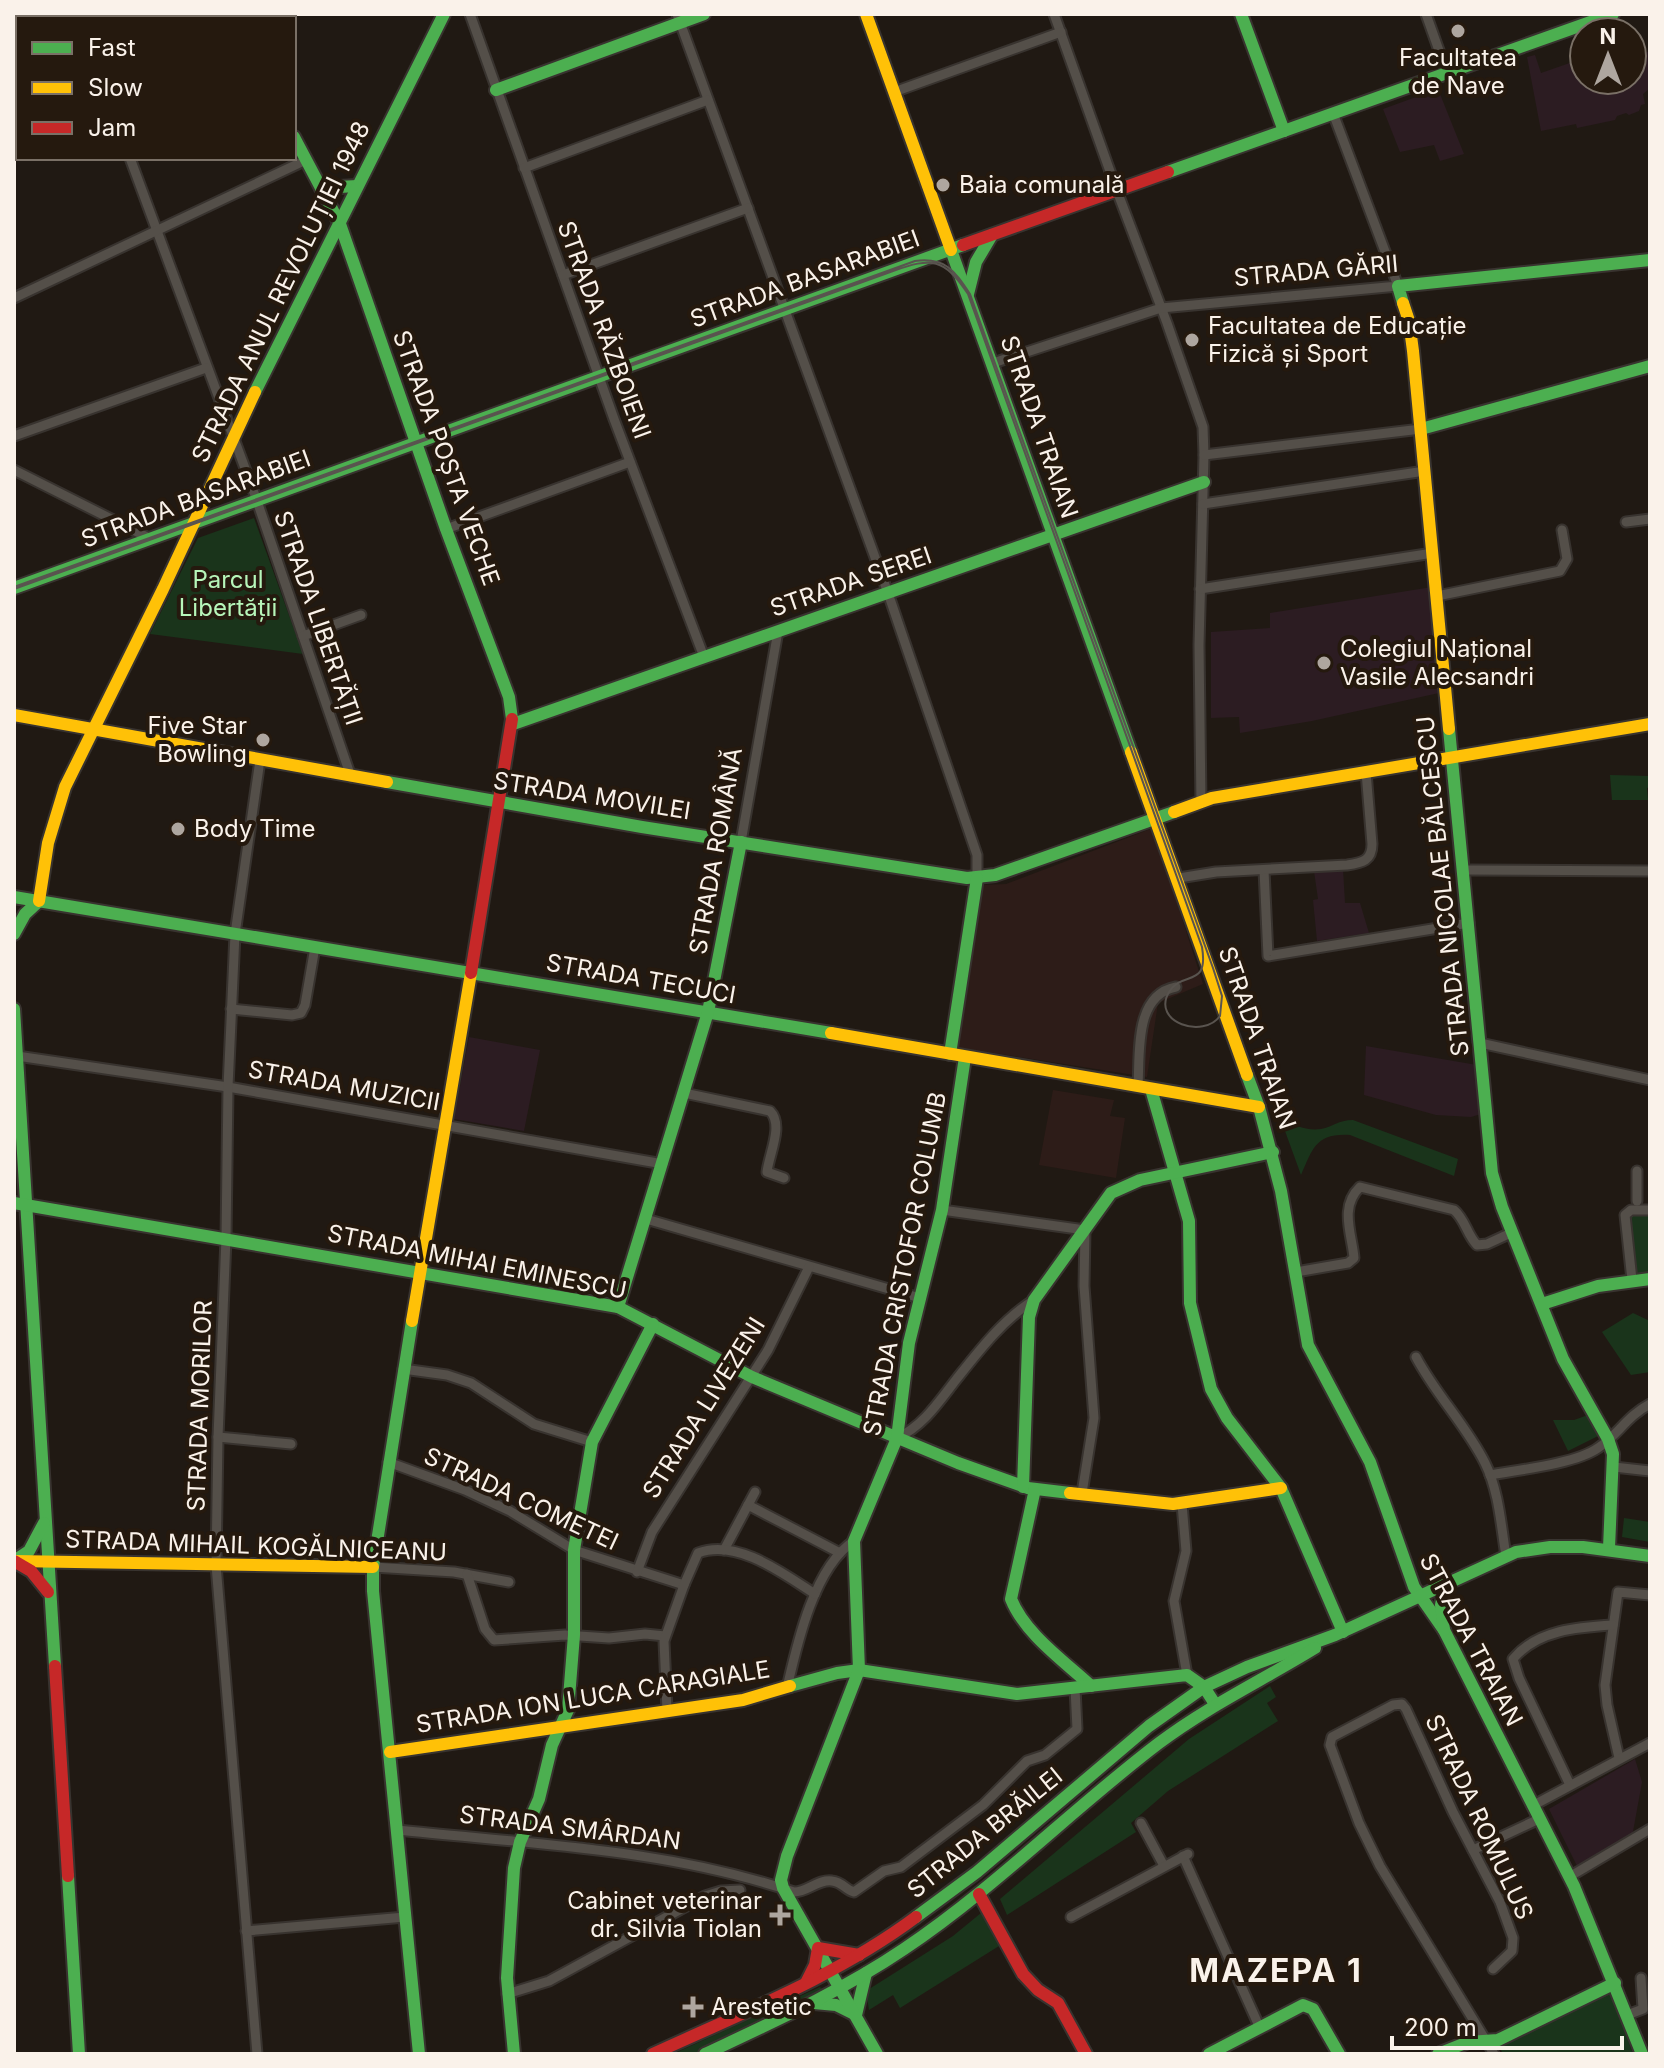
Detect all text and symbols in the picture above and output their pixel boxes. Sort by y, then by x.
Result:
legend [16,16,296,160]
north arrow [1568,16,1648,96]
marker: Facultatea de Nave [1449,22,1467,40]
text: N [1600,23,1616,49]
text: Fast [88,33,136,62]
place label: Facultatea de Nave [1399,43,1517,100]
text: Slow [88,73,143,102]
text: Jam [88,113,136,142]
street label: STRADA ANUL REVOLUȚIEI 1948 [185,117,376,467]
place label: Baia comunală [959,170,1124,199]
marker: Baia comunală [934,176,952,194]
street label: STRADA RĂZBOIENI [552,217,658,443]
street label: STRADA BASARABIEI [686,224,923,334]
street label: STRADA GĂRII [1232,248,1399,292]
place label: Facultatea de Educație Fizică și Sport [1208,311,1466,368]
street label: STRADA POȘTA VECHE [387,326,506,589]
marker: Facultatea de Educație Fizică și Sport [1183,331,1201,349]
street label: STRADA TRAIAN [995,332,1084,522]
street label: STRADA BASARABIEI [77,444,314,554]
street label: STRADA LIBERTĂȚII [268,507,370,729]
street label: STRADA SEREI [766,540,935,623]
park label: Parcul Libertății [179,565,277,622]
place label: Colegiul Național Vasile Alecsandri [1340,634,1534,691]
marker: Colegiul Național Vasile Alecsandri [1315,654,1333,672]
place label: Five Star Bowling [147,711,247,768]
street label: STRADA NICOLAE BĂLCESCU [1409,714,1475,1058]
marker: Five Star Bowling [254,731,272,749]
street label: STRADA ROMÂNĂ [682,745,748,957]
street label: STRADA MOVILEI [491,766,693,825]
place label: Body Time [194,814,315,843]
marker: Body Time [169,820,187,838]
street label: STRADA TRAIAN [1213,943,1302,1133]
street label: STRADA TECUCI [544,948,738,1009]
street label: STRADA MUZICII [246,1054,442,1117]
street label: STRADA CRISTOFOR COLUMB [857,1089,952,1438]
street label: STRADA MIHAI EMINESCU [325,1218,629,1305]
street label: STRADA MORILOR [181,1300,218,1512]
street label: STRADA LIVEZENI [636,1312,771,1504]
street label: STRADA COMETEI [419,1441,623,1556]
street label: STRADA MIHAIL KOGĂLNICEANU [65,1523,448,1567]
street label: STRADA TRAIAN [1414,1549,1529,1731]
street label: STRADA ION LUCA CARAGIALE [414,1654,772,1739]
street label: STRADA ROMULUS [1419,1710,1540,1924]
street label: STRADA BRĂILEI [901,1760,1068,1904]
street label: STRADA SMÂRDAN [458,1799,683,1855]
place label: Cabinet veterinar dr. Silvia Tiolan [567,1886,762,1943]
marker: Cabinet veterinar dr. Silvia Tiolan [769,1904,791,1926]
district label: MAZEPA 1 [1189,1951,1363,1990]
place label: Arestetic [711,1992,812,2021]
marker: Arestetic [682,1996,704,2018]
scale bar [1392,2000,1622,2050]
text: 200 m [1404,2013,1477,2042]

